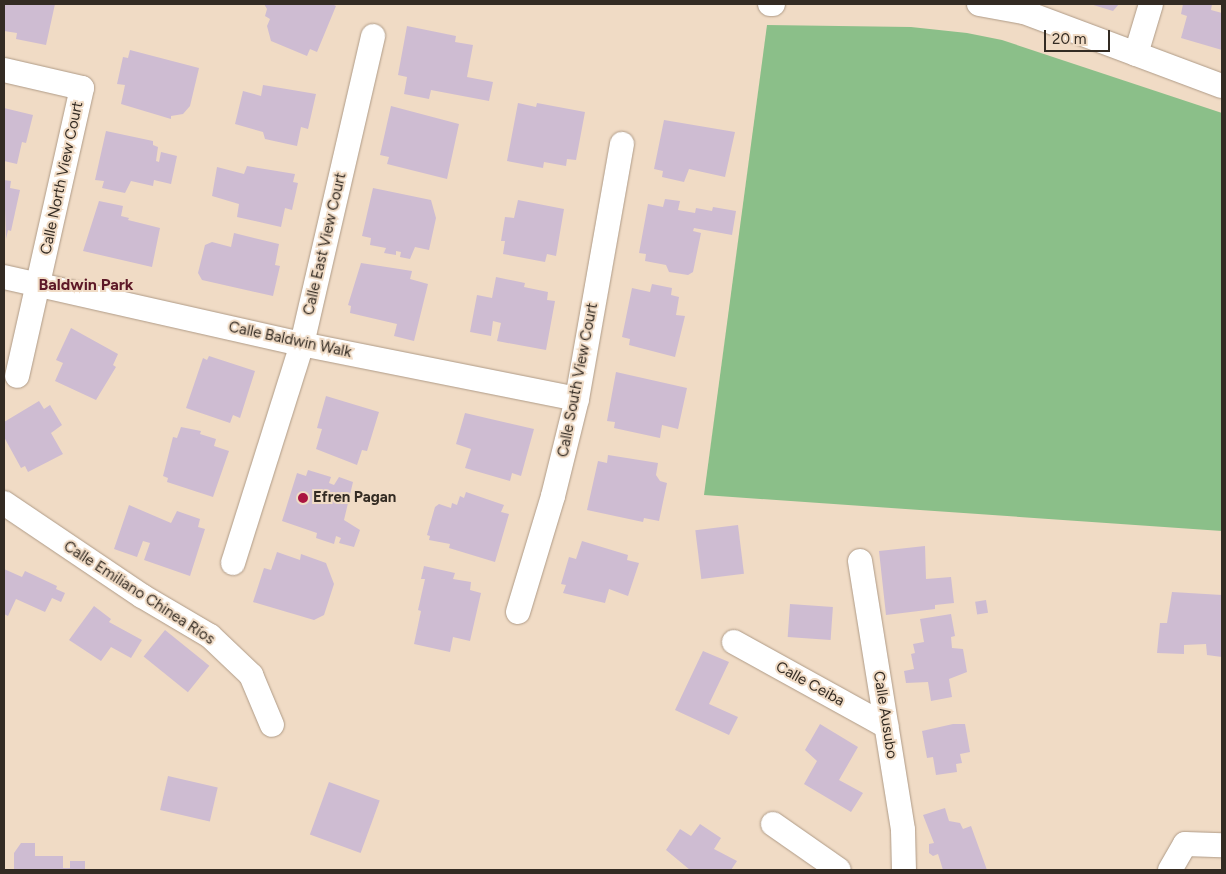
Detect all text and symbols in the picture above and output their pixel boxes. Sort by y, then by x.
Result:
scale bar [1046,20,1112,52]
text: 20 m [1052,30,1086,48]
street label: Calle North View Court [37,100,87,256]
street label: Calle East View Court [300,171,350,317]
district label: Baldwin Park [39,275,133,295]
street label: Calle South View Court [554,301,602,459]
street label: Calle Baldwin Walk [227,318,353,362]
place label: Efren Pagan [313,489,396,507]
marker: Efren Pagan [297,492,309,504]
street label: Calle Emiliano Chinea Ríos [60,537,218,649]
street label: Calle Ceiba [772,658,848,710]
street label: Calle Ausubo [869,670,901,760]

